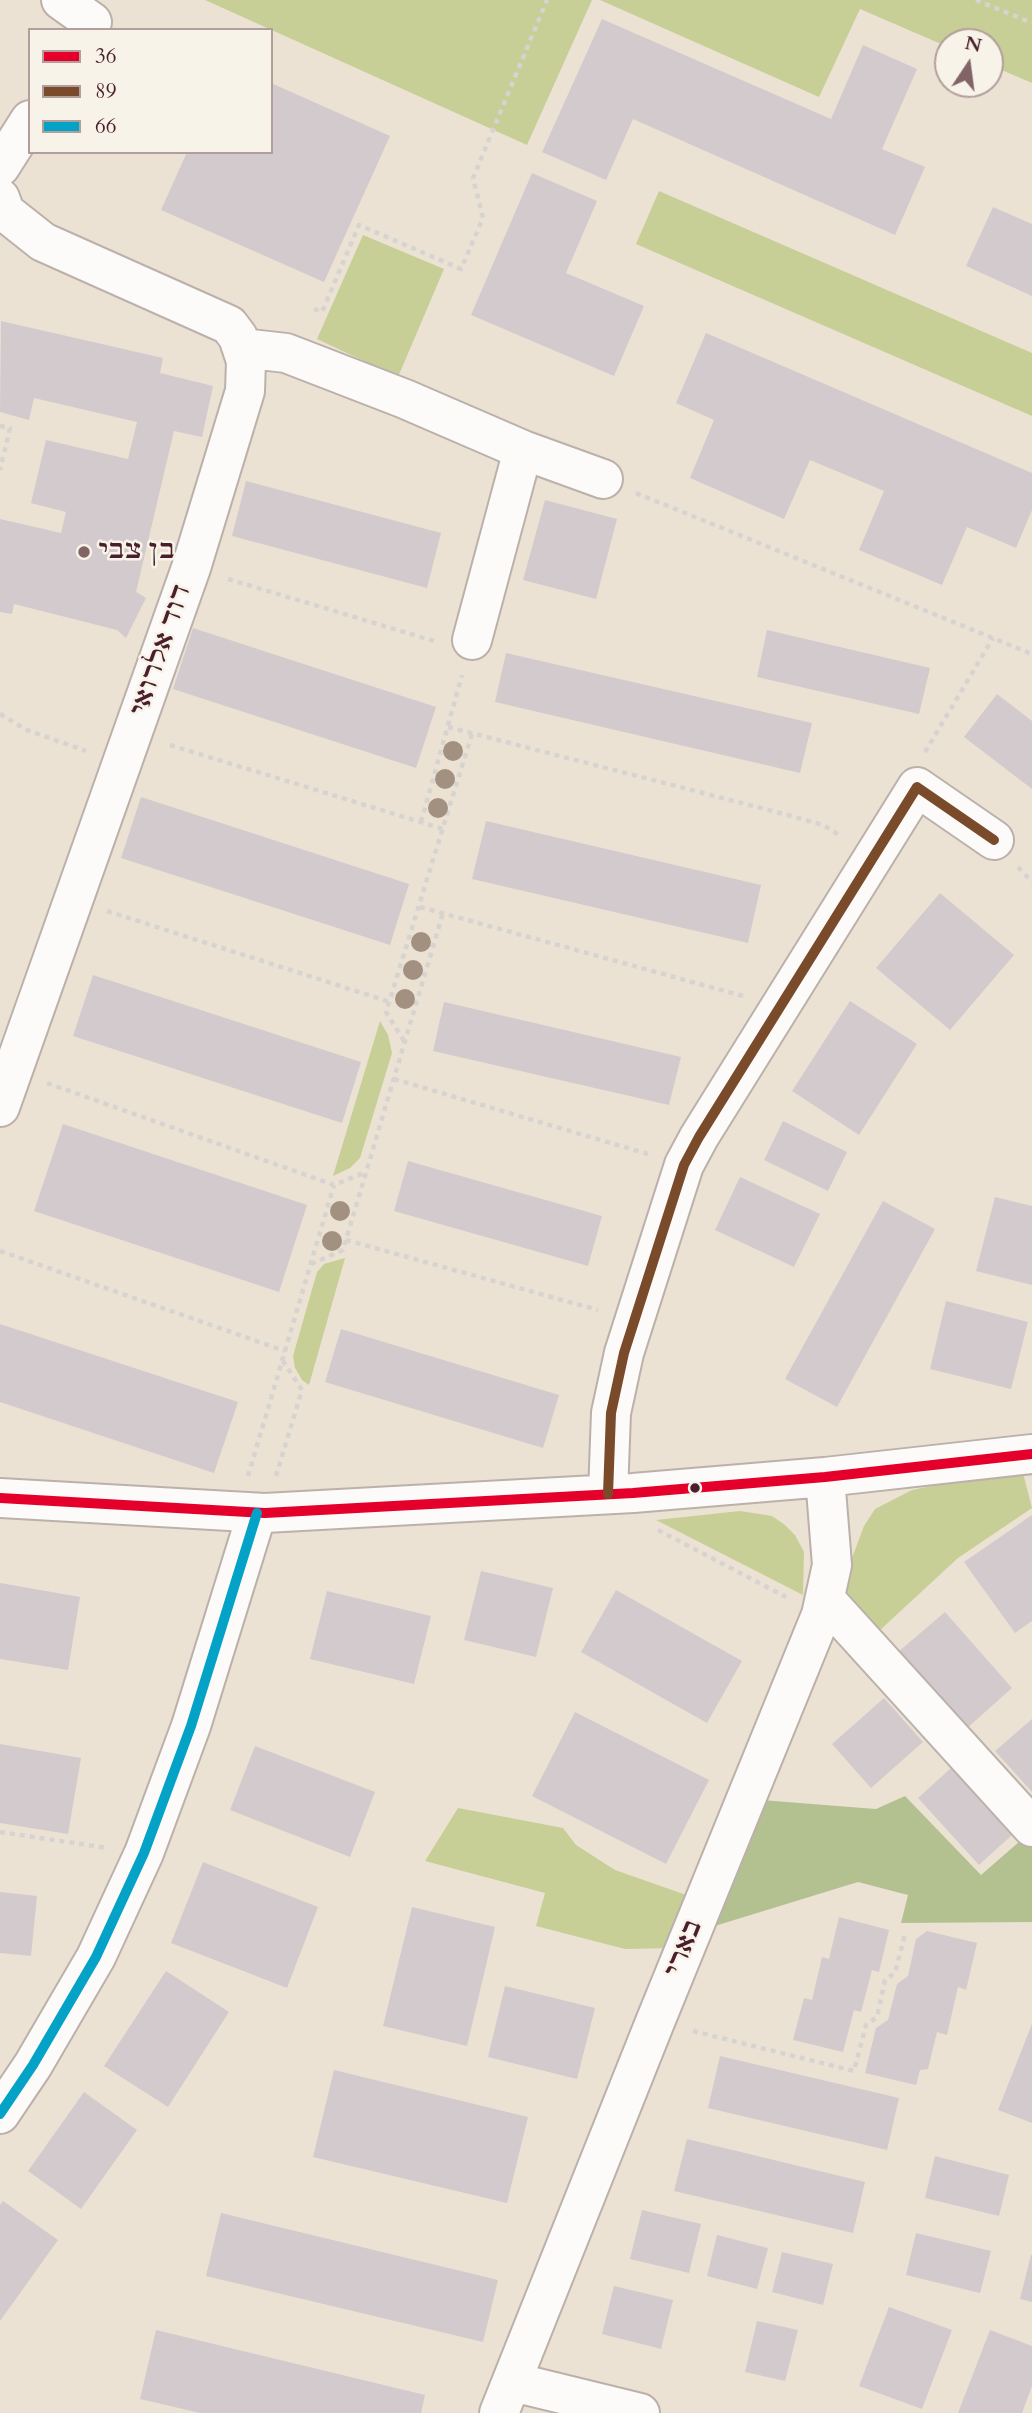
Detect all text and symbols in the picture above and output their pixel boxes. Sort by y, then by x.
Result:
legend [28,28,273,154]
north arrow [934,28,1004,98]
text: N [962,30,984,59]
text: 36 [95,42,117,71]
text: 89 [95,77,117,106]
text: 66 [95,112,117,141]
place label: בן צבי [98,536,175,568]
marker: בן צבי [76,544,92,560]
street label: דוד אלרואי [125,581,199,721]
unlabelled marker [688,1481,702,1495]
street label: בארי [659,1915,711,1983]

